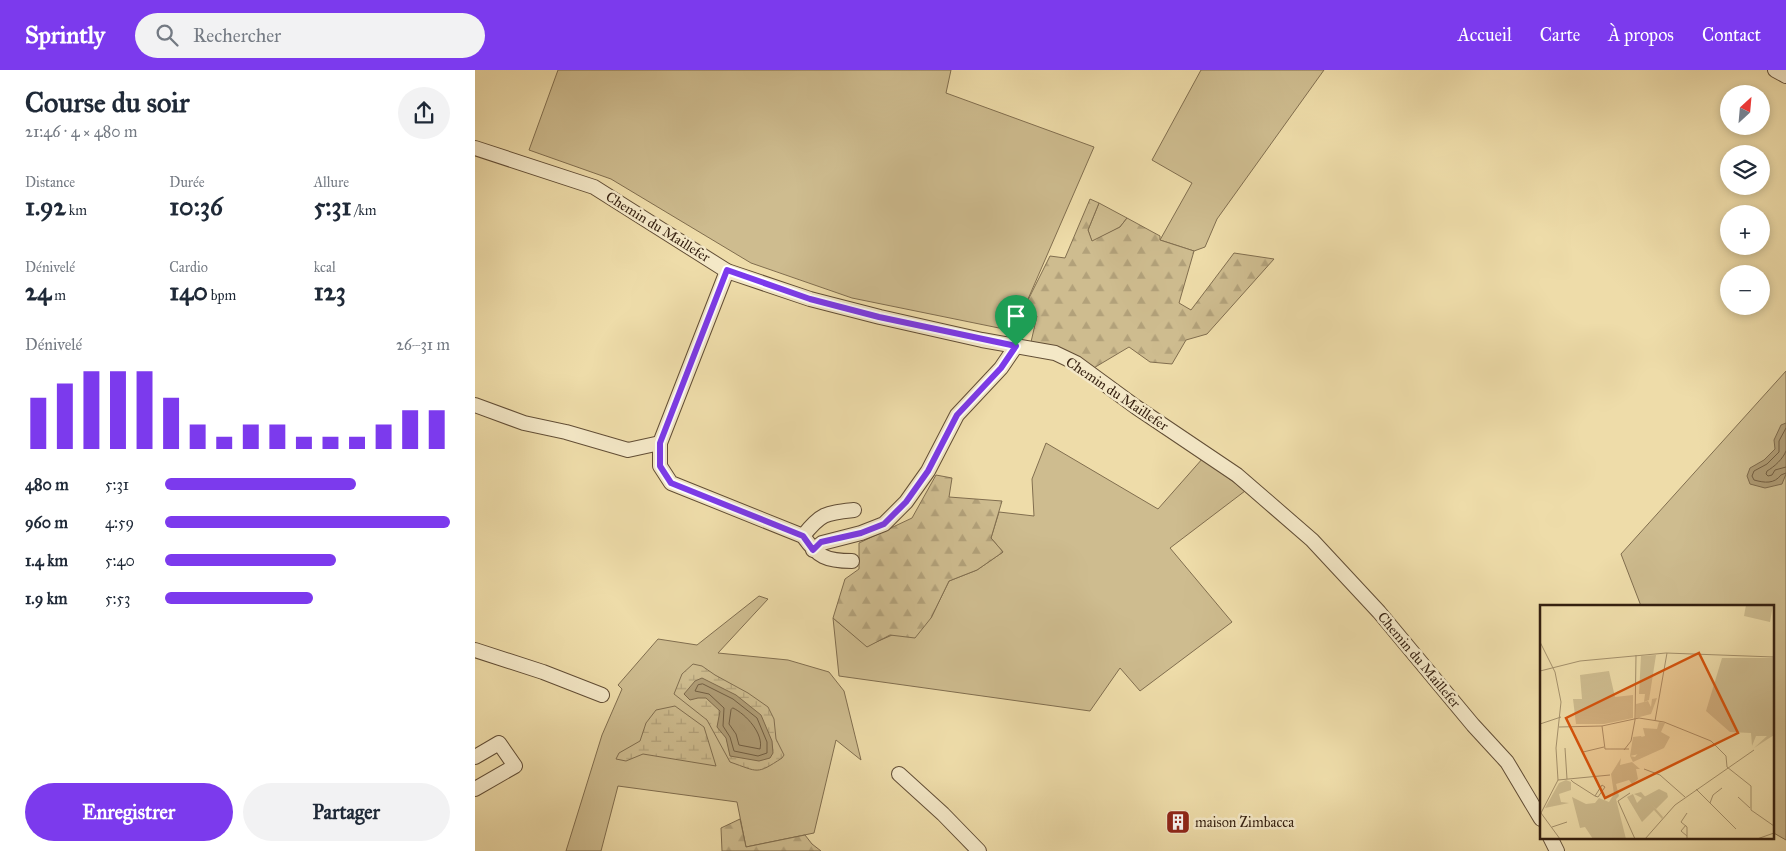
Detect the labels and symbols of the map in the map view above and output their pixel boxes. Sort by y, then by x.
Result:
north arrow [1720,85,1770,135]
street label: Chemin du Maillefer [603,188,714,266]
pin [995,295,1037,346]
street label: Chemin du Maillefer [1062,353,1172,435]
inset map [1540,605,1773,838]
street label: Chemin du Maillefer [1374,609,1465,712]
building icon: maison Zimbacca [1165,809,1191,835]
place label: maison Zimbacca [1195,814,1294,831]

